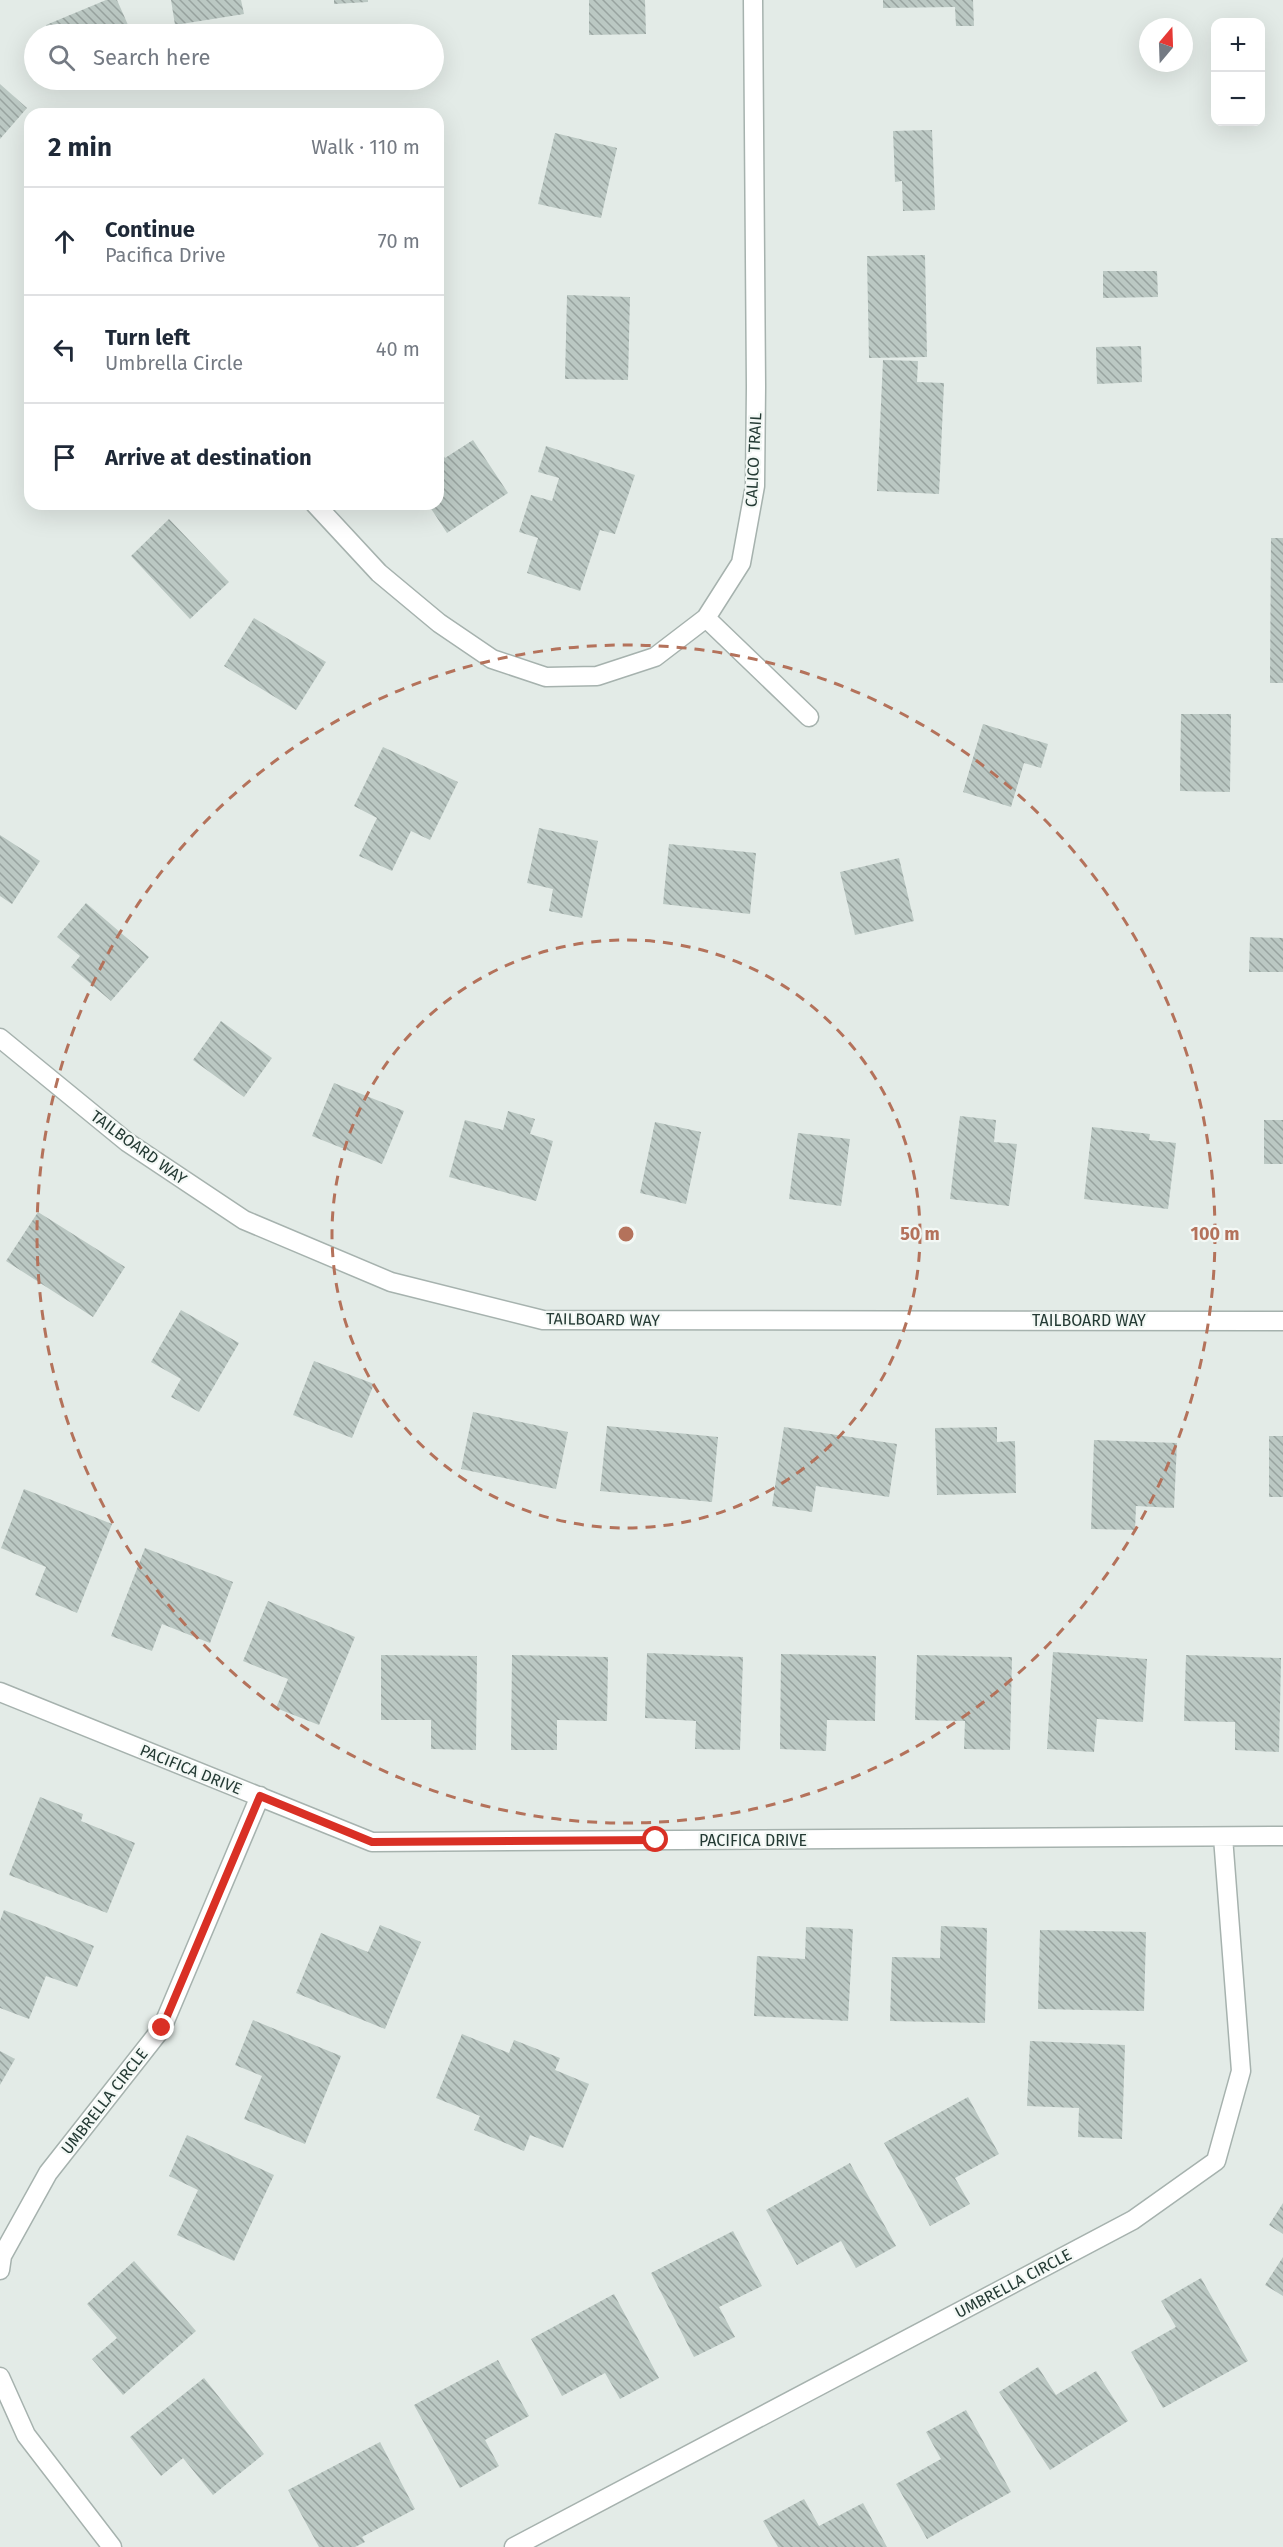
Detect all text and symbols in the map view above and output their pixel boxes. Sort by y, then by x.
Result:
north arrow [1139,18,1193,72]
map controls [1211,18,1265,126]
button: + [1211,18,1265,72]
search box [24,24,444,90]
icon: search [45,41,78,74]
text: Search here [93,44,211,71]
button: − [1211,72,1265,126]
text: 2 min [48,132,112,163]
text: Walk · 110 m [311,135,420,159]
text: Continue [105,216,195,243]
icon: ahead [48,225,81,258]
text: 70 m [378,229,420,253]
text: Pacifica Drive [105,243,226,267]
text: Turn left [105,324,190,351]
icon: left [48,333,81,366]
text: 40 m [376,337,420,361]
text: Umbrella Circle [105,351,243,375]
street label: CALICO TRAIL [742,412,765,508]
icon: arrive [48,441,81,474]
text: Arrive at destination [105,444,312,471]
street label: TAILBOARD WAY [87,1106,190,1189]
text: 50 m [900,1223,940,1245]
text: 100 m [1191,1223,1239,1245]
centre of rings [616,1224,636,1244]
street label: TAILBOARD WAY [546,1309,660,1330]
street label: TAILBOARD WAY [1032,1311,1146,1330]
street label: PACIFICA DRIVE [137,1740,245,1799]
route start [642,1826,668,1852]
street label: PACIFICA DRIVE [699,1831,807,1850]
route end [148,2014,174,2040]
street label: UMBRELLA CIRCLE [57,2045,152,2158]
street label: UMBRELLA CIRCLE [952,2245,1075,2322]

